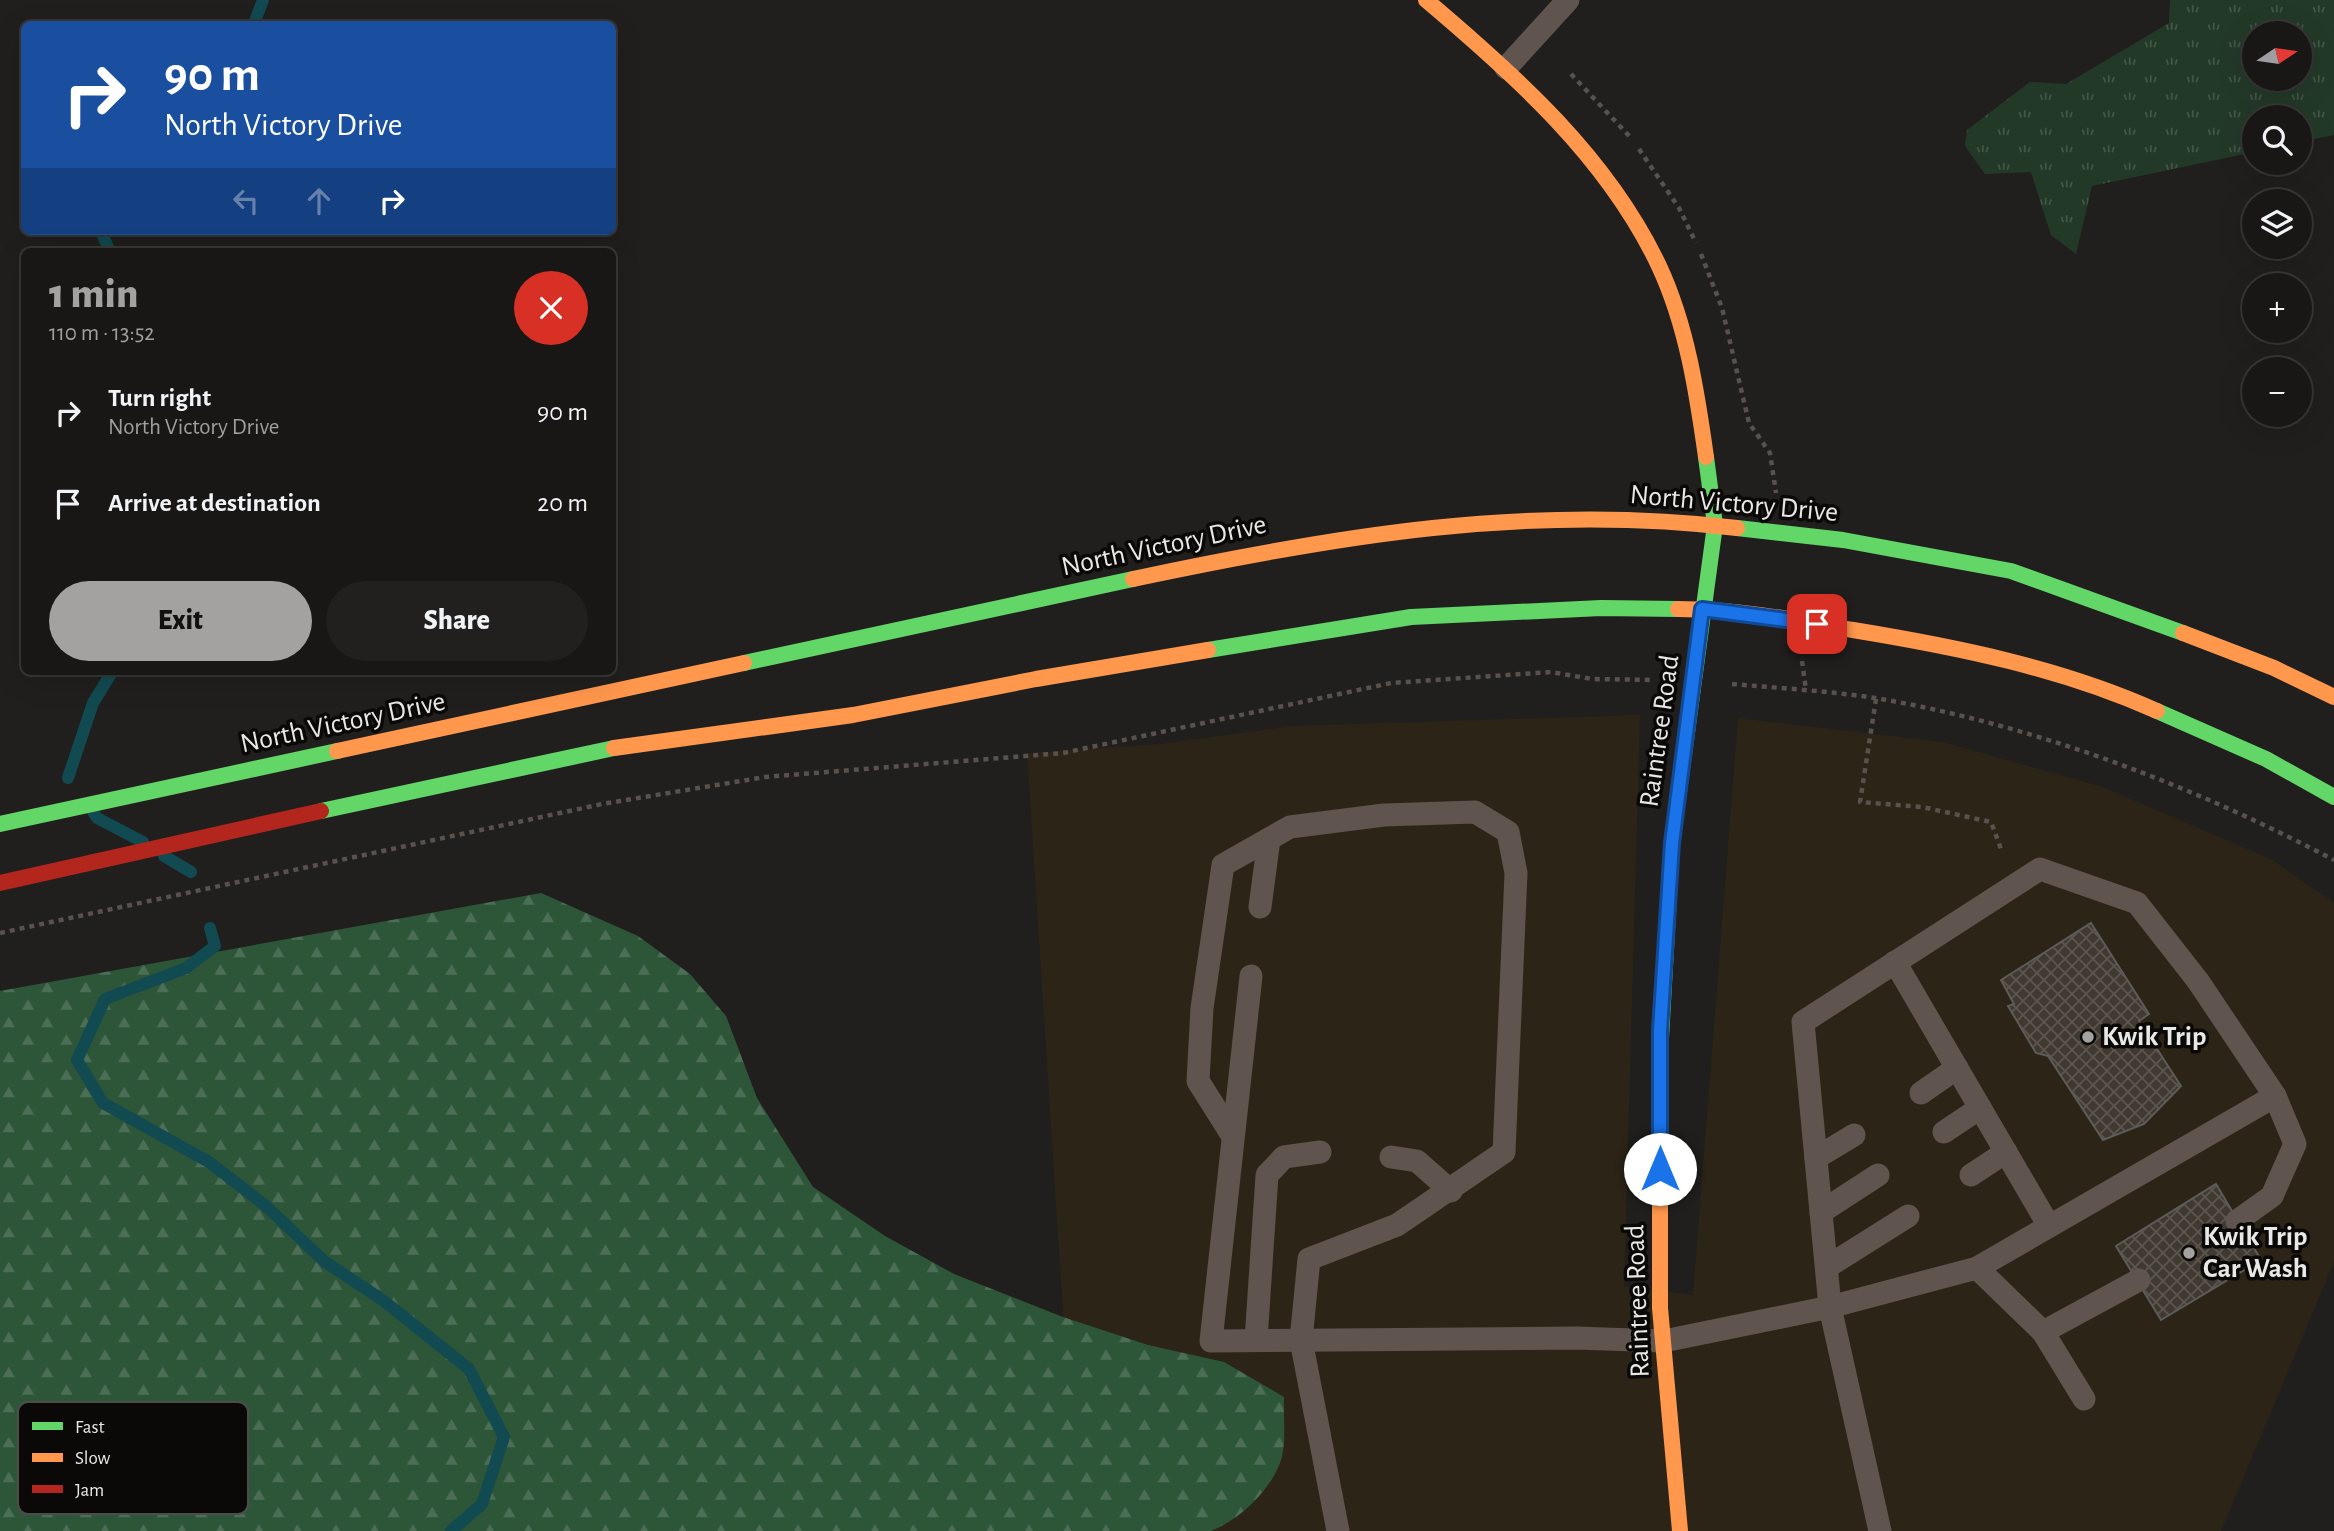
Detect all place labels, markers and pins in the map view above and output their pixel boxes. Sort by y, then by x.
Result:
pin [1787,594,1847,654]
place label: Kwik Trip [2102,1023,2206,1051]
marker: Kwik Trip [2080,1029,2096,1045]
place label: Kwik Trip Car Wash [2203,1223,2308,1283]
marker: Kwik Trip Car Wash [2181,1245,2197,1261]

